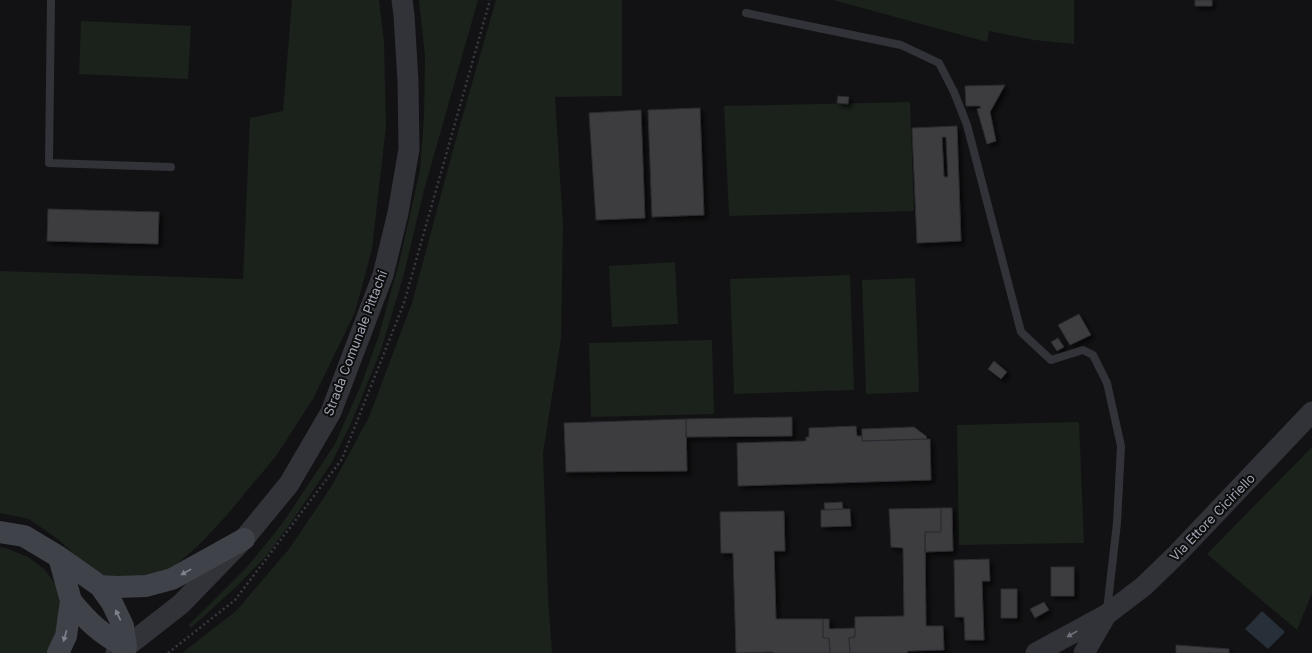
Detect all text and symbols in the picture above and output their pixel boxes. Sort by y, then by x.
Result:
street label: Strada Comunale Pittachi [320,268,390,418]
street label: Via Ettore Ciciriello [1166,470,1258,564]
one-way arrow [180,568,192,575]
one-way arrow [115,609,121,621]
one-way arrow [62,630,68,642]
one-way arrow [1066,630,1078,637]

